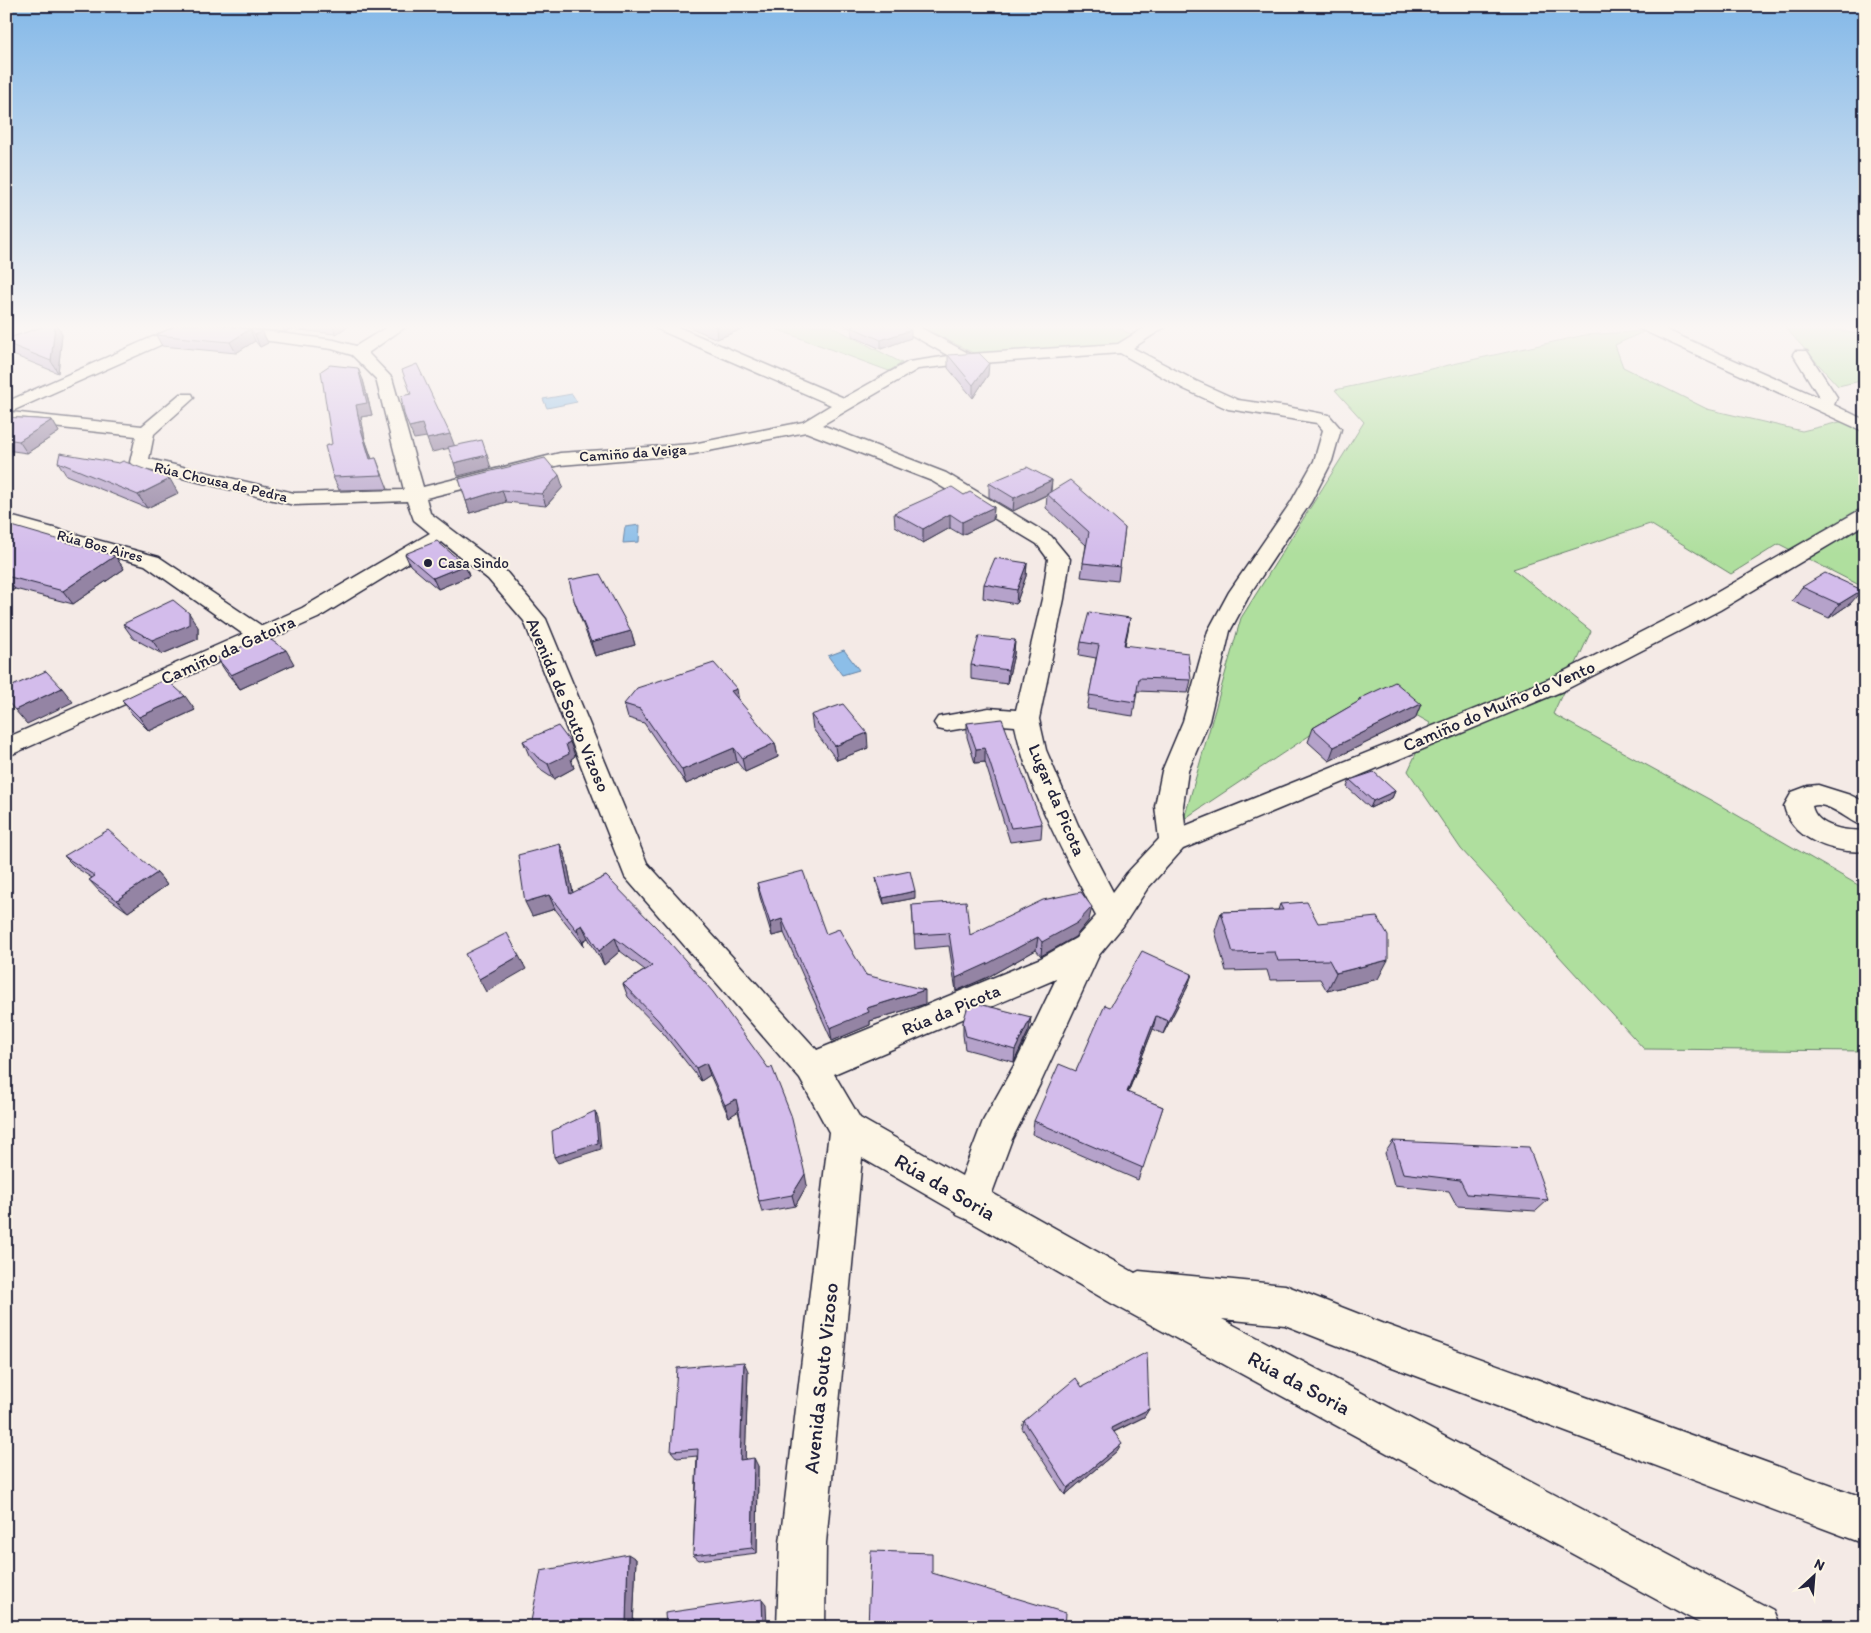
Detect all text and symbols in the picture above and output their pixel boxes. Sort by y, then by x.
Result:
street label: Camiño da Veiga [579,440,688,466]
street label: Rúa Chousa de Pedra [153,458,290,506]
street label: Rúa Bos Aires [55,526,145,566]
place label: Casa Sindo [438,554,509,572]
marker: Casa Sindo [422,557,434,569]
street label: Camiño da Gatoira [157,610,299,690]
street label: Avenida de Souto Vizoso [521,615,615,795]
street label: Camiño do Muíño do Vento [1400,655,1598,757]
street label: Lugar da Picota [1024,741,1091,860]
street label: Rúa da Picota [898,979,1004,1041]
street label: Rúa da Soria [890,1148,1000,1226]
street label: Avenida Souto Vizoso [798,1281,843,1475]
street label: Rúa da Soria [1244,1345,1355,1420]
north arrow [1788,1550,1838,1600]
text: N [1812,1555,1827,1574]

